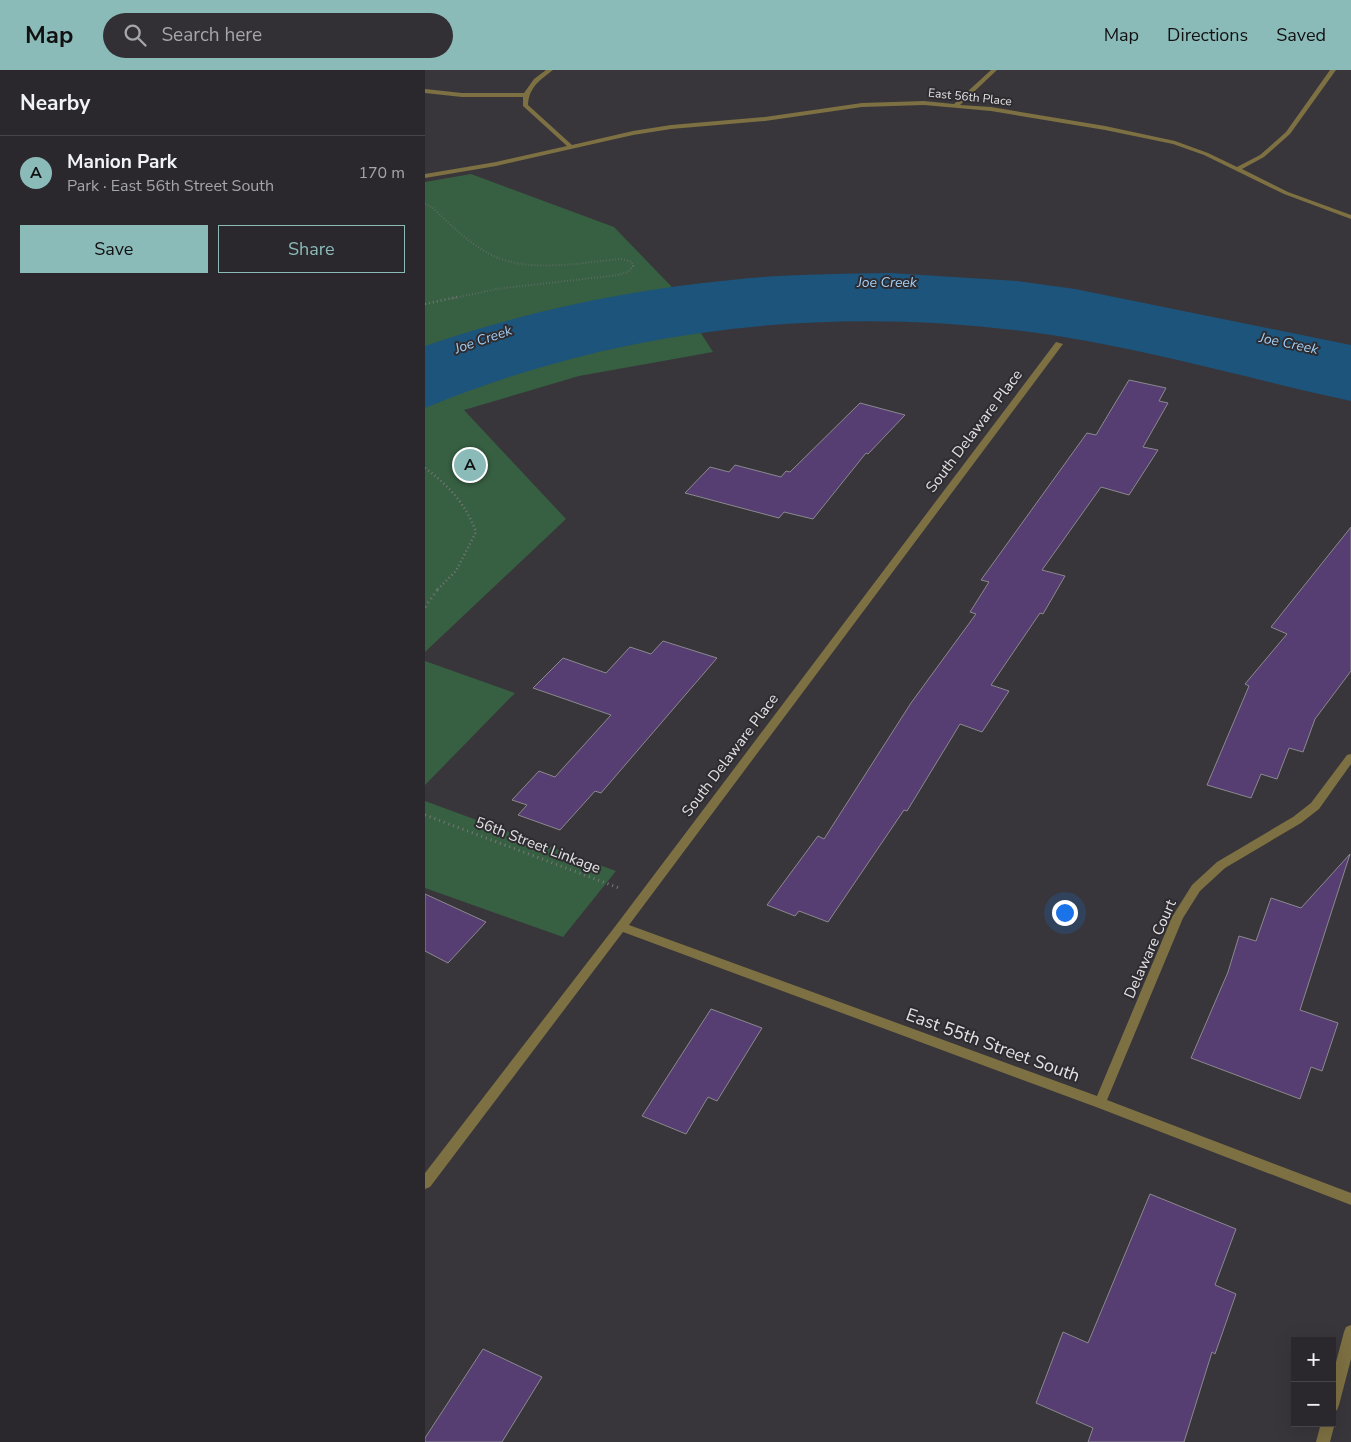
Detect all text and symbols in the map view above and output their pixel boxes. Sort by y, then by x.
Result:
search box [103,13,453,58]
text: Map [25,19,73,51]
icon: search [121,21,149,49]
text: Search here [161,22,262,48]
text: Map [1104,23,1139,47]
text: Directions [1167,23,1248,47]
text: Saved [1276,23,1326,47]
street label: East 56th Place [927,85,1013,109]
text: Nearby [20,89,90,117]
text: Manion Park [67,149,177,175]
text: A [30,162,42,184]
text: 170 m [358,162,405,184]
text: Park · East 56th Street South [67,175,274,197]
button: Save [20,225,208,273]
button: Share [218,225,405,273]
water label: Joe Creek [856,273,918,292]
water label: Joe Creek [451,320,515,358]
water label: Joe Creek [1257,328,1321,359]
street label: South Delaware Place [921,365,1027,497]
pin: A [454,446,486,484]
street label: South Delaware Place [677,689,783,821]
street label: 56th Street Linkage [472,812,604,878]
street label: Delaware Court [1119,896,1181,1002]
your location [1052,900,1078,926]
street label: East 55th Street South [903,1002,1083,1088]
map controls [1291,1337,1336,1427]
button: + [1291,1337,1336,1382]
button: − [1291,1382,1336,1427]

